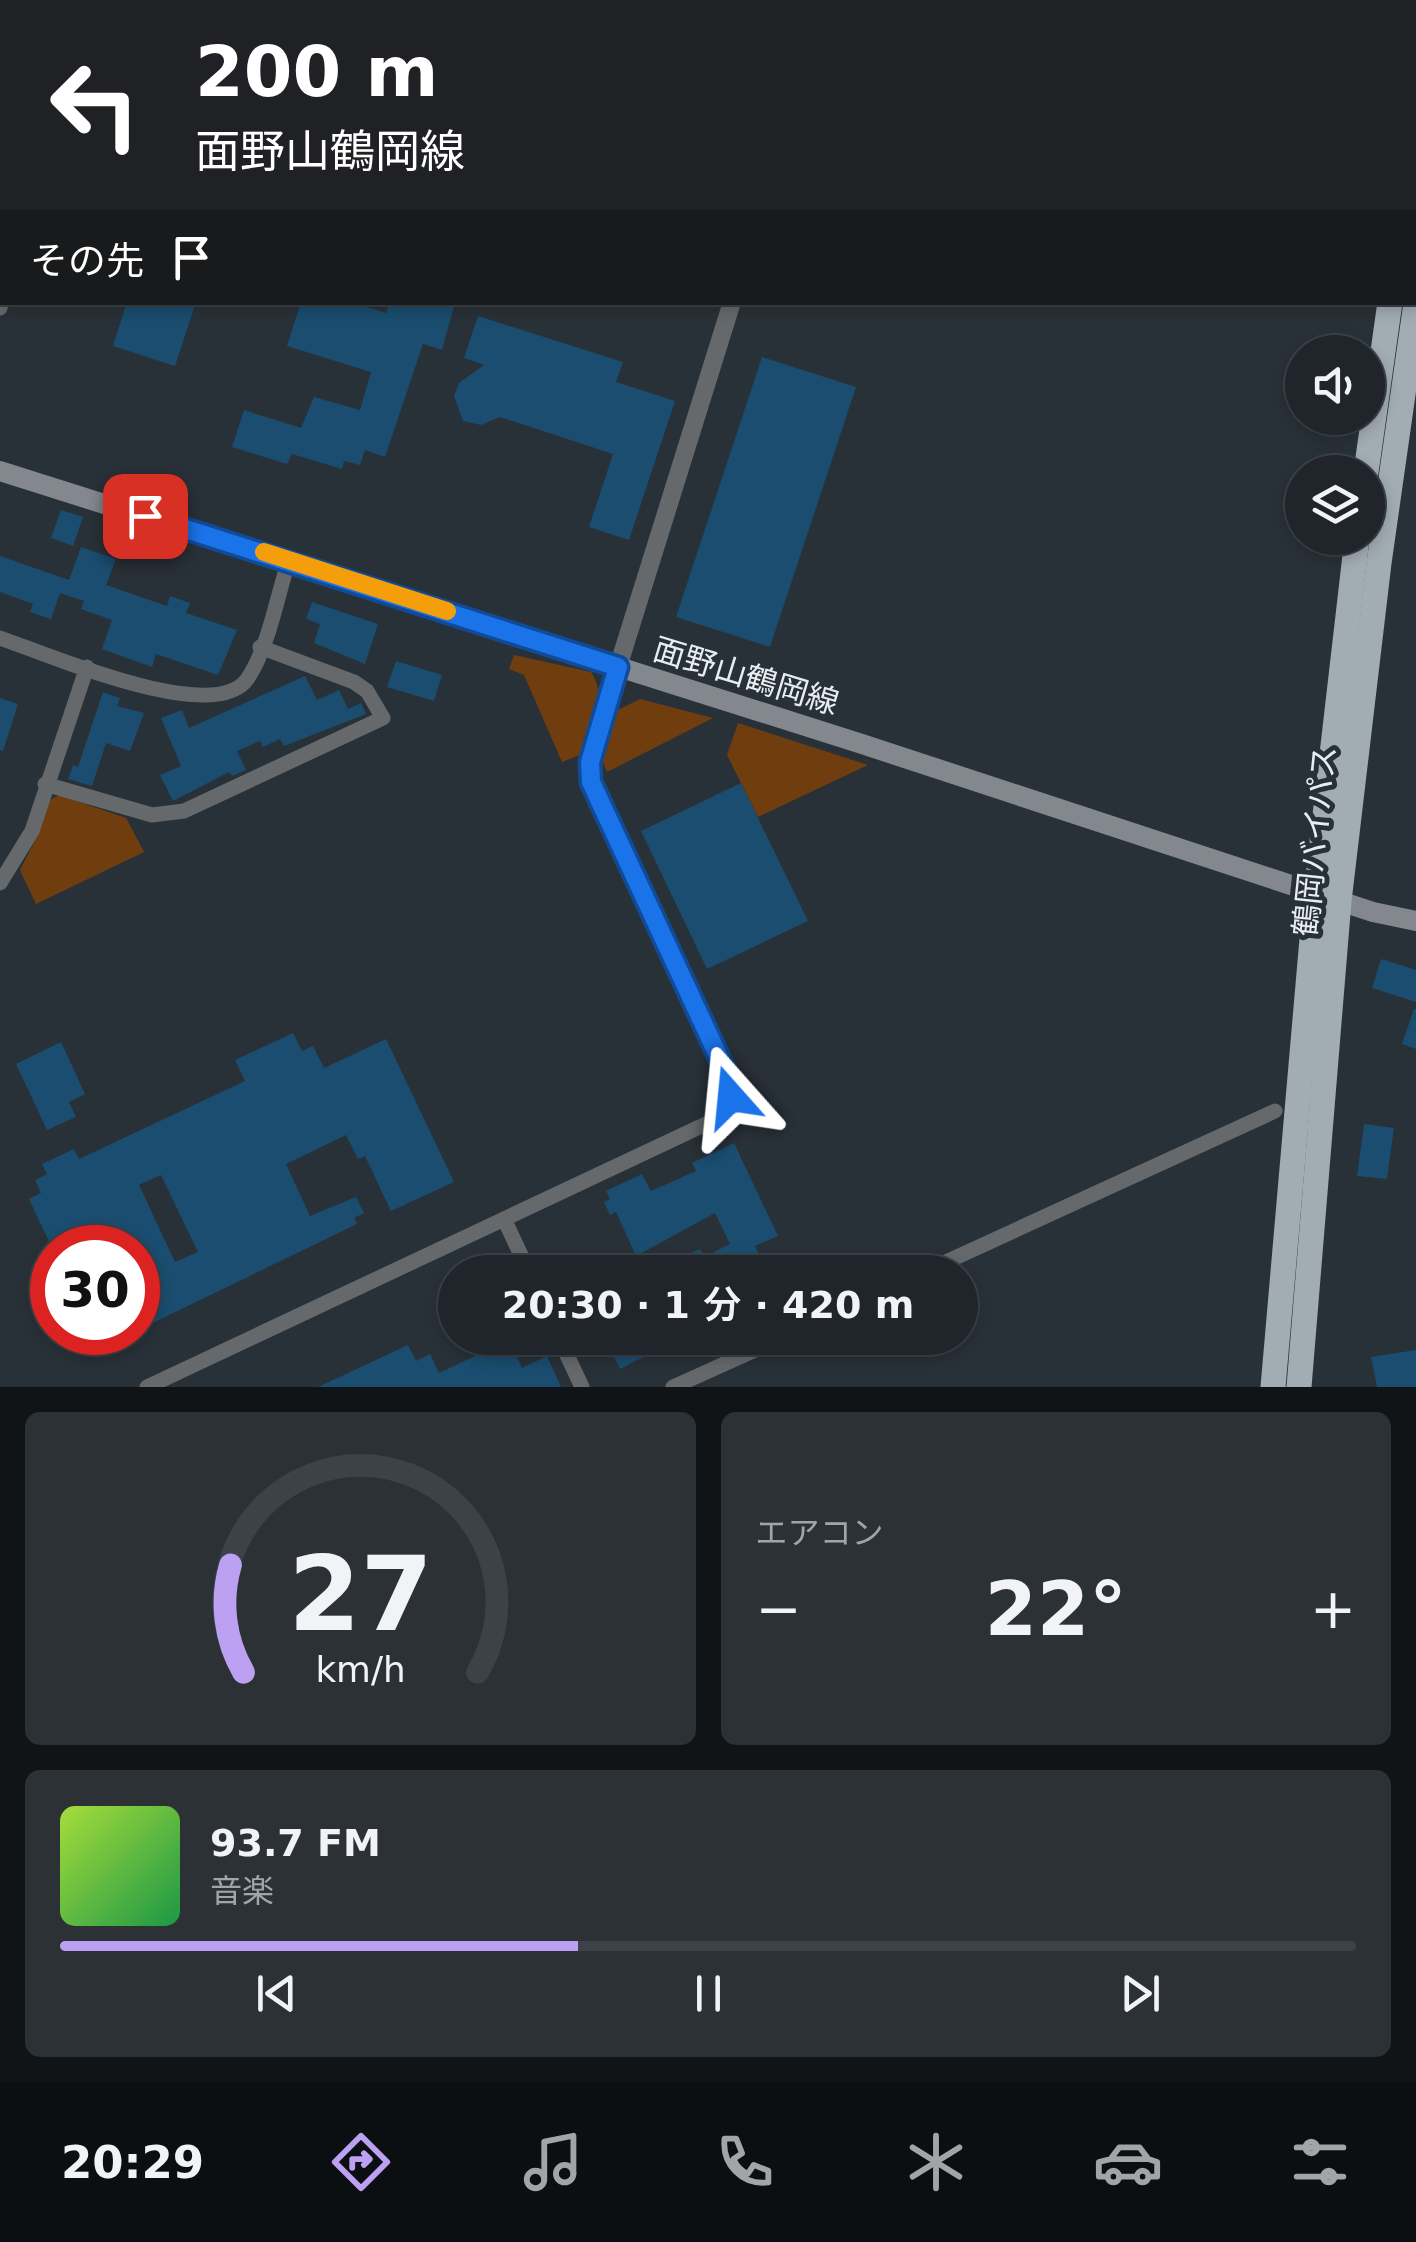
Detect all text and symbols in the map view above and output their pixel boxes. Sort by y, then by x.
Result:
text: 200 m [195,31,438,113]
icon: left [30,40,160,170]
text: 面野山鶴岡線 [195,125,465,178]
icon: arrive [164,230,219,285]
text: その先 [30,239,144,283]
map controls [1285,335,1385,555]
button: sound [1285,335,1385,435]
button: layers [1285,455,1385,555]
pin [103,474,188,559]
icon: arrive [118,489,173,544]
street label: 面野山鶴岡線 [649,630,843,722]
street label: 鶴岡バイパス [1286,744,1344,938]
position arrow [679,1045,783,1149]
speed limit sign: 30 [30,1225,160,1355]
text: 20:30 · 1 分 · 420 m [502,1283,914,1327]
text: エアコン [756,1514,884,1552]
text: 27 [288,1533,433,1655]
text: 22° [985,1565,1127,1653]
text: − [756,1577,802,1641]
text: + [1310,1577,1356,1641]
text: km/h [315,1649,405,1690]
text: 93.7 FM [210,1821,381,1865]
text: 音楽 [210,1872,274,1910]
icon: previous [249,1966,304,2021]
icon: pause [681,1966,736,2021]
icon: next [1113,1966,1168,2021]
icon: directions [326,2127,396,2197]
icon: music [518,2127,588,2197]
icon: phone [710,2127,780,2197]
icon: climate [901,2127,971,2197]
icon: car [1093,2127,1163,2197]
icon: filters [1285,2127,1355,2197]
text: 20:29 [61,2136,204,2189]

